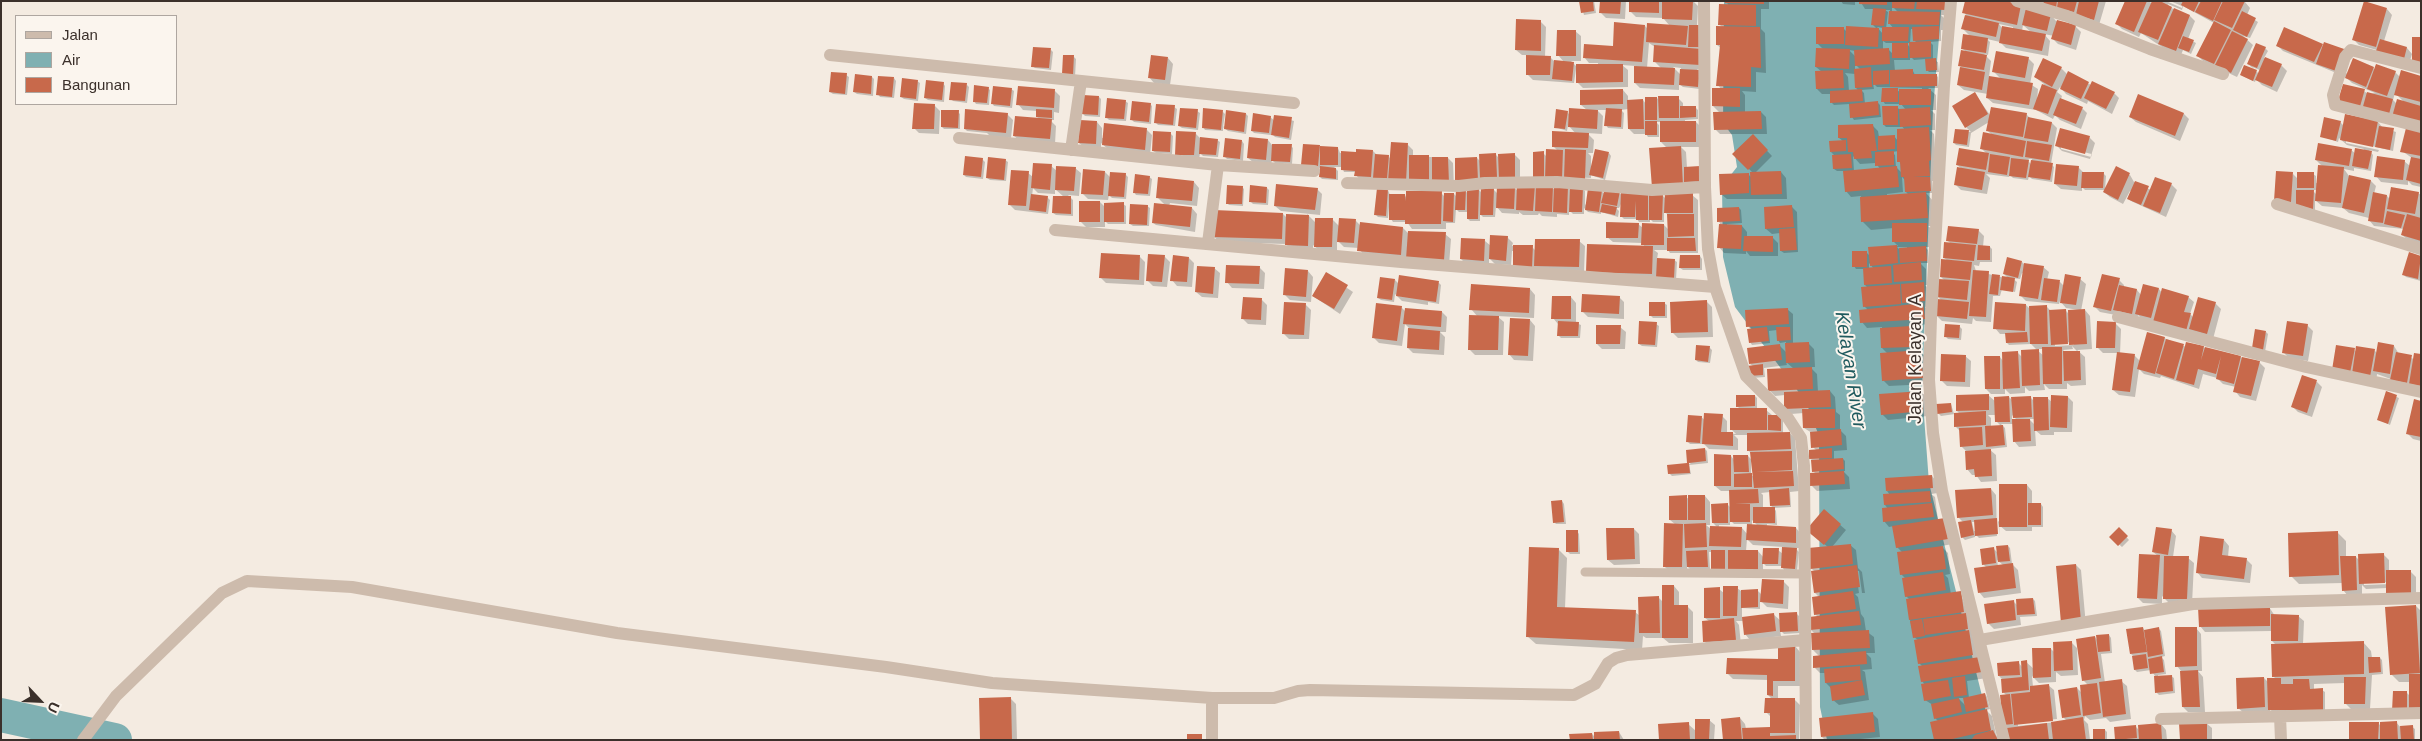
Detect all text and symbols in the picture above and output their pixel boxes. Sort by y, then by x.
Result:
legend [15,15,178,105]
text: Jalan [62,26,98,43]
text: Air [62,51,80,68]
text: Bangunan [62,76,130,93]
street label: Jalan Kelayan A [1905,294,1927,424]
water label: Kelayan River [1829,310,1871,430]
north arrow [15,676,65,726]
text: U [44,699,63,715]

